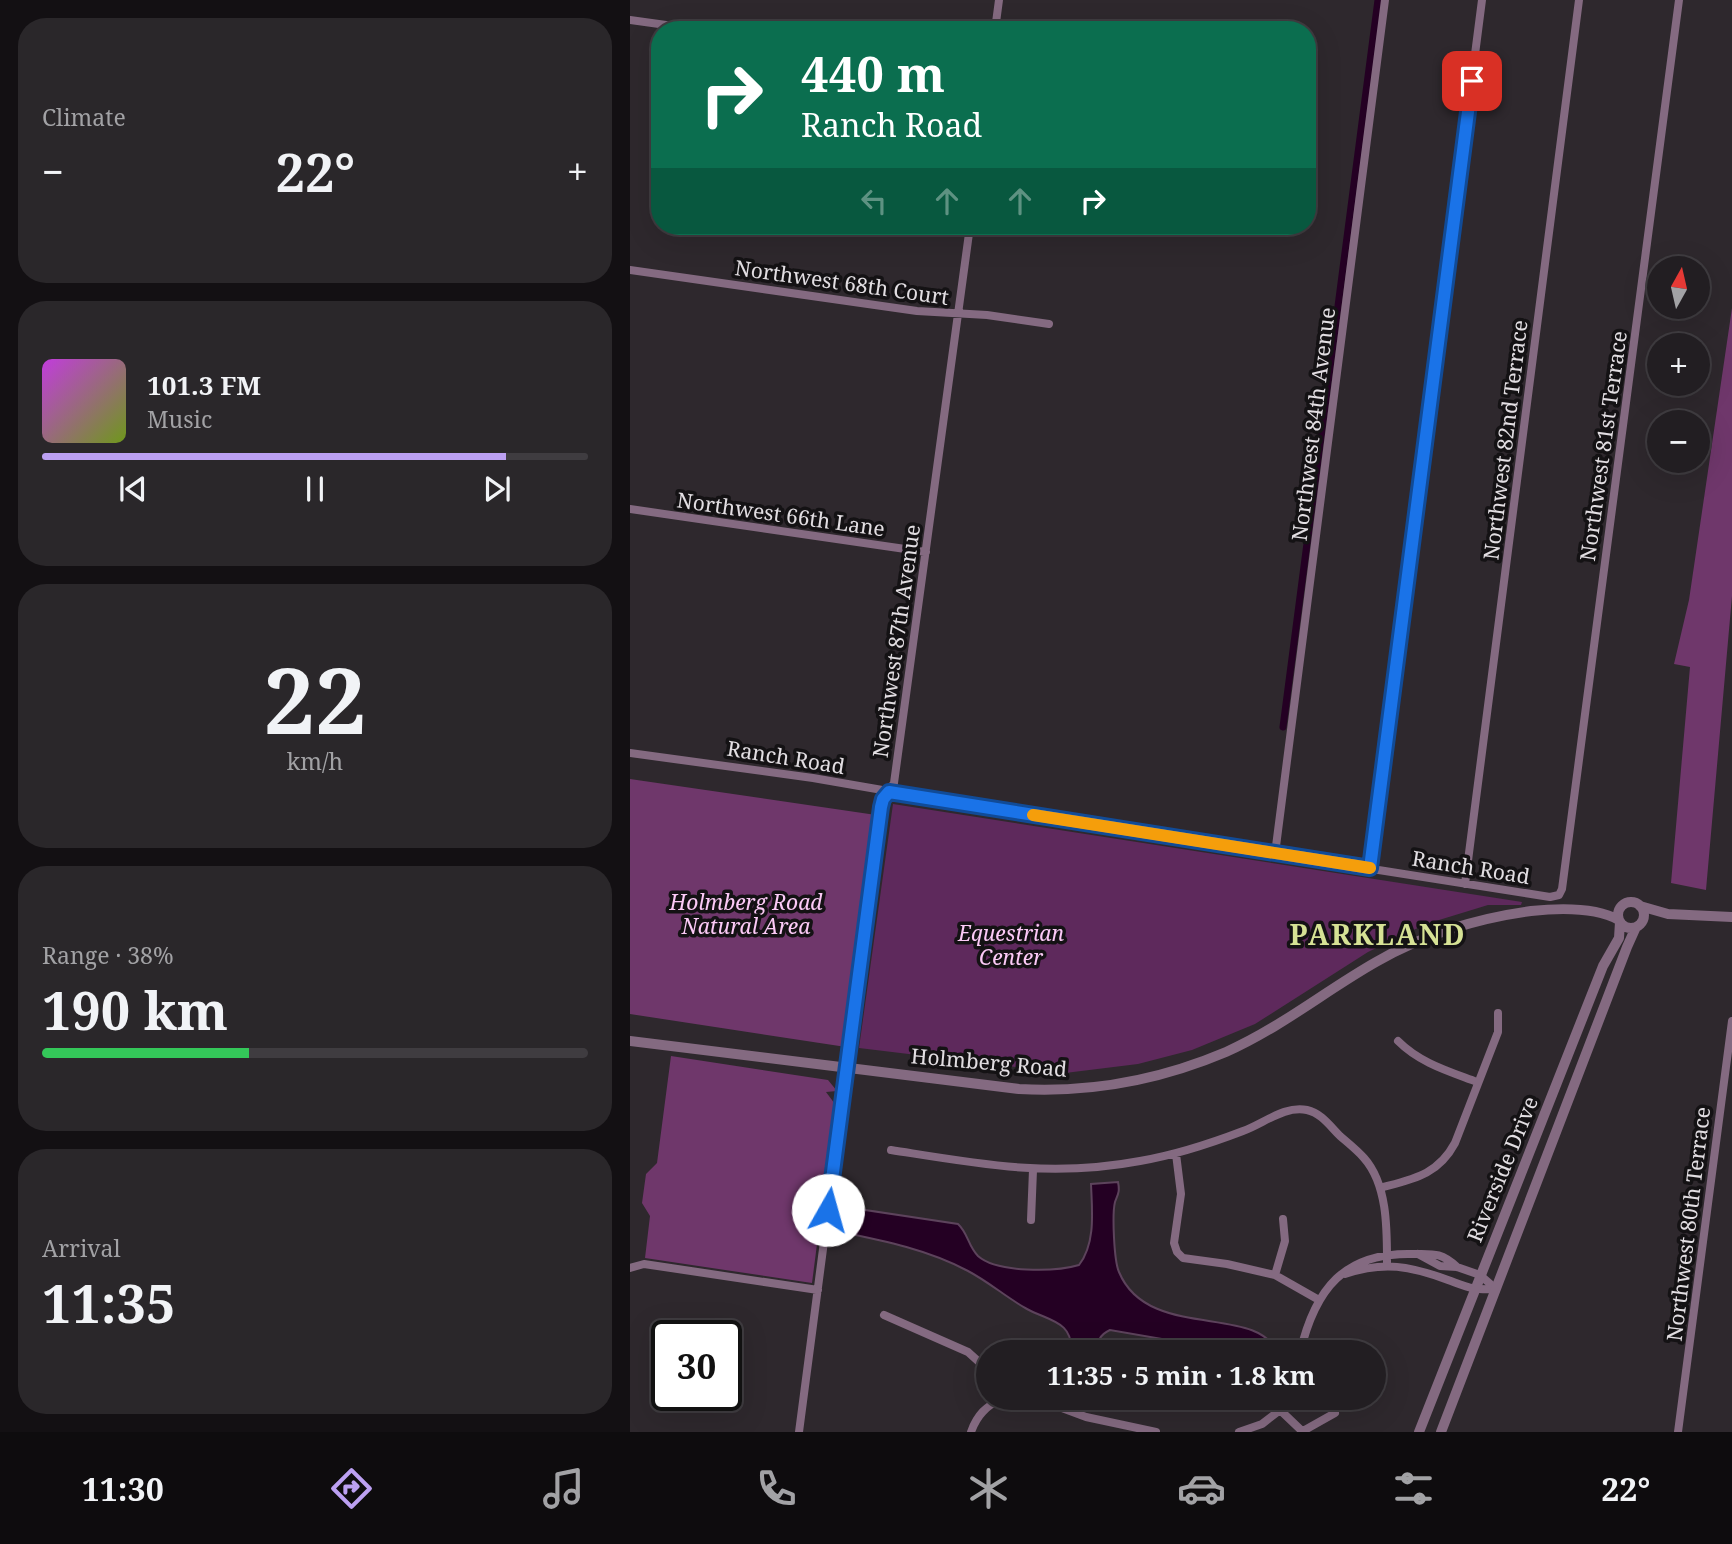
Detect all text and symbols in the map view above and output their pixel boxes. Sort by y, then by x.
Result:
text: 440 m [801,40,945,106]
icon: right [686,49,777,140]
pin [1442,51,1502,111]
icon: arrive [1453,62,1491,100]
text: Climate [42,101,126,133]
text: Ranch Road [801,103,982,146]
text: 22° [276,136,355,207]
text: − [42,145,64,197]
text: + [567,145,588,197]
icon: left [855,182,893,220]
icon: ahead [928,182,966,220]
icon: ahead [1001,182,1039,220]
icon: right [1074,182,1112,220]
street label: Northwest 68th Court [733,253,951,311]
north arrow [1647,256,1710,318]
map controls [1647,256,1710,473]
street label: Northwest 84th Avenue [1285,306,1341,542]
street label: Northwest 82nd Terrace [1476,318,1534,562]
street label: Northwest 81st Terrace [1573,329,1633,563]
button: + [1647,333,1710,396]
text: 101.3 FM [147,367,261,403]
text: Music [147,403,212,435]
button: − [1647,410,1710,473]
icon: previous [114,470,152,508]
icon: pause [296,470,334,508]
icon: next [478,470,516,508]
street label: Northwest 66th Lane [675,486,887,542]
street label: Northwest 87th Avenue [866,523,926,759]
text: 22 [264,637,366,761]
street label: Ranch Road [725,734,847,780]
text: km/h [287,745,343,777]
street label: Ranch Road [1410,844,1532,890]
park label: Holmberg Road Natural Area [669,888,823,940]
district label: PARKLAND [1290,915,1466,953]
park label: Equestrian Center [957,919,1065,971]
text: Range · 38% [42,939,174,971]
text: 190 km [42,974,228,1045]
street label: Holmberg Road [910,1041,1068,1083]
street label: Riverside Drive [1460,1092,1544,1246]
street label: Northwest 80th Terrace [1660,1105,1716,1343]
position arrow [791,1173,865,1247]
text: Arrival [42,1232,121,1264]
text: 11:35 [42,1267,175,1338]
speed limit sign: 30 [651,1320,742,1411]
text: 11:35 · 5 min · 1.8 km [1047,1357,1315,1393]
icon: directions [327,1464,376,1513]
icon: music [539,1464,588,1513]
icon: phone [752,1464,801,1513]
icon: climate [964,1464,1013,1513]
icon: car [1177,1464,1226,1513]
icon: filters [1389,1464,1438,1513]
text: 11:30 [82,1467,164,1510]
text: 22° [1601,1467,1650,1510]

